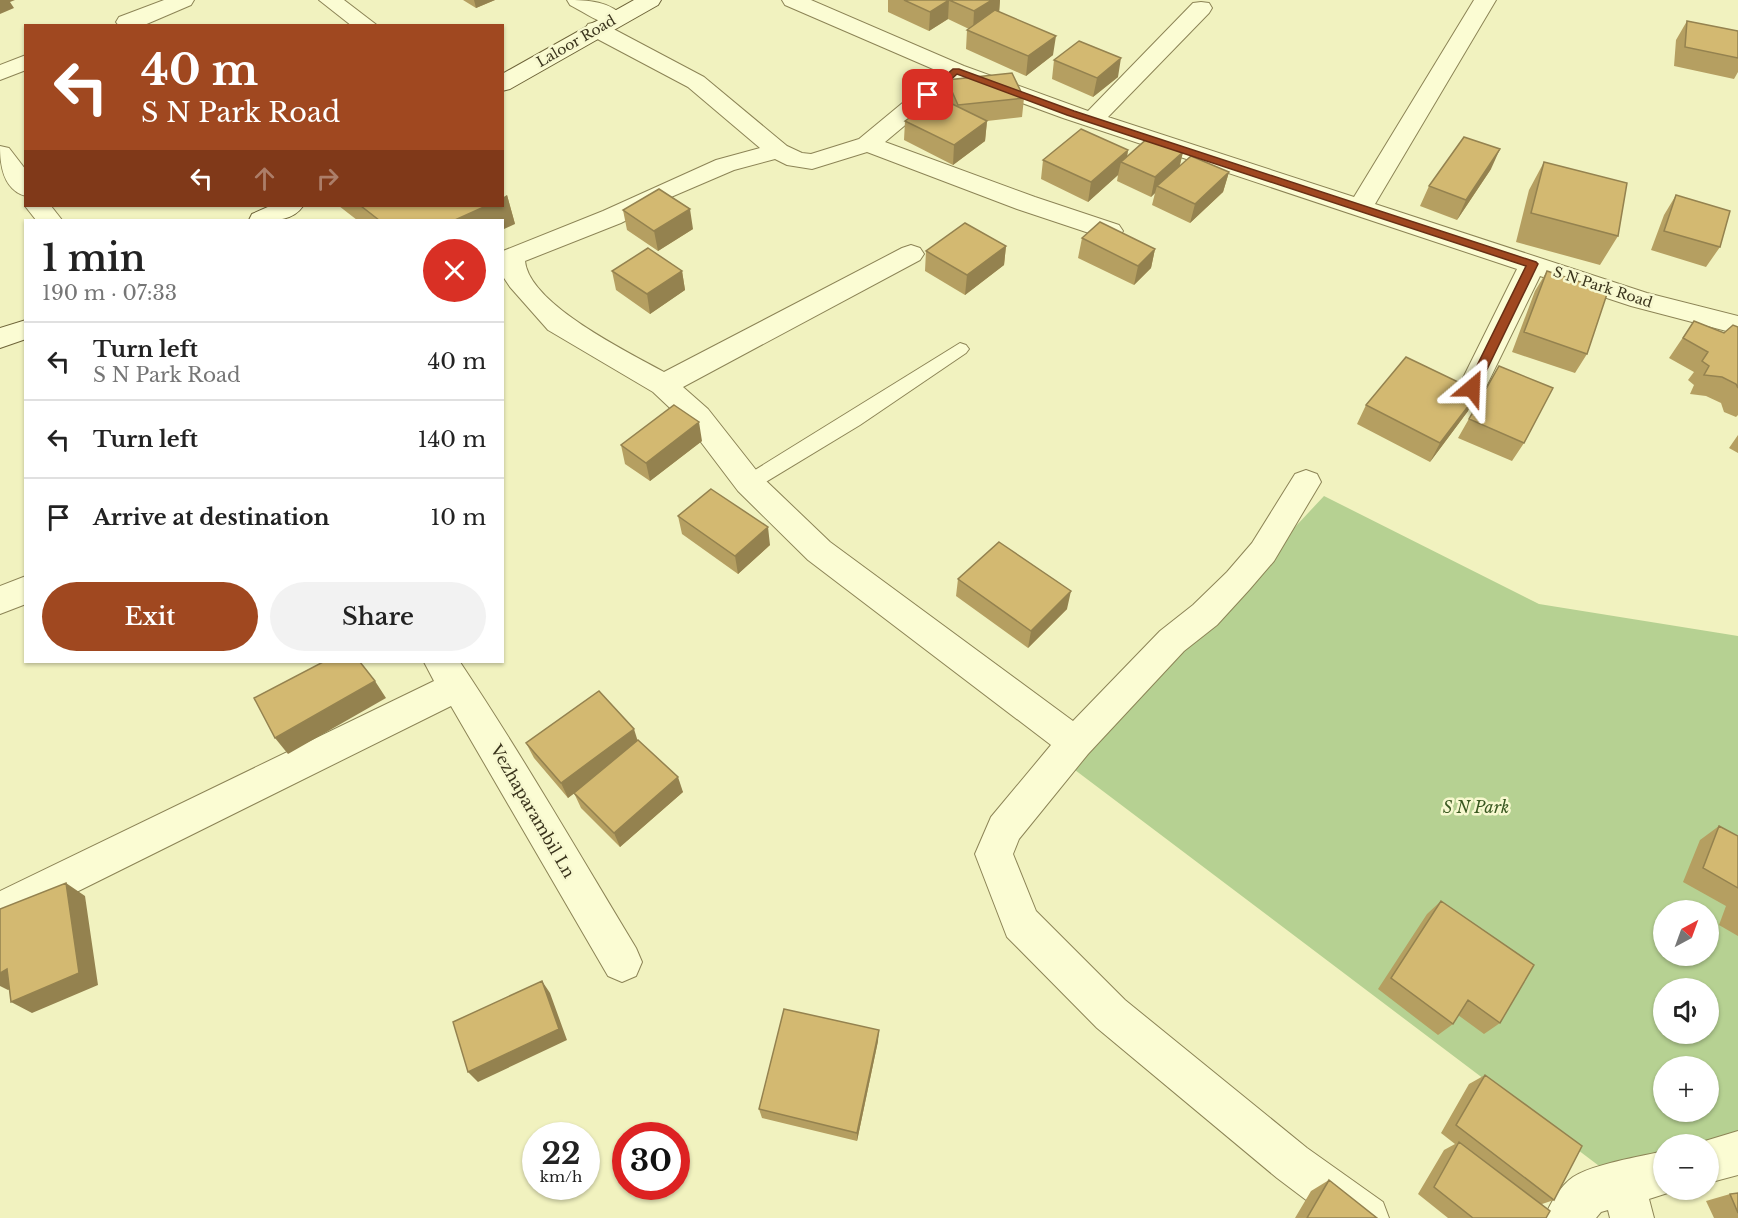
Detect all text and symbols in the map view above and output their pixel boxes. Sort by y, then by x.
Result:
street label: Laloor Road [533,11,619,71]
text: 40 m [141,44,258,96]
icon: left [42,48,120,126]
pin [902,69,953,120]
icon: arrive [911,78,944,111]
text: S N Park Road [141,96,340,129]
icon: left [185,162,218,195]
icon: ahead [248,162,281,195]
icon: right [311,162,344,195]
text: 1 min [42,236,146,281]
button: close [423,239,486,302]
street label: S N Park Road [1551,262,1655,312]
text: 190 m · 07:33 [42,281,177,305]
text: Turn left [93,336,198,363]
icon: left [42,345,75,378]
text: 40 m [428,348,486,375]
position arrow [1440,356,1504,420]
text: S N Park Road [93,363,241,387]
icon: left [42,423,75,456]
text: Turn left [93,426,198,453]
text: 140 m [418,426,486,453]
icon: arrive [42,501,75,534]
text: Arrive at destination [93,504,330,531]
text: 10 m [431,504,486,531]
button: Exit [42,582,258,651]
button: Share [270,582,486,651]
street label: Vezhaparambil Ln [486,740,579,881]
park label: S N Park [1443,797,1509,817]
north arrow [1653,900,1719,966]
map controls [1653,900,1719,1200]
button: sound [1653,978,1719,1044]
button: + [1653,1056,1719,1122]
speed limit sign: 30 [612,1122,690,1200]
button: − [1653,1134,1719,1200]
text: 22 [541,1135,581,1172]
text: km/h [540,1167,582,1186]

